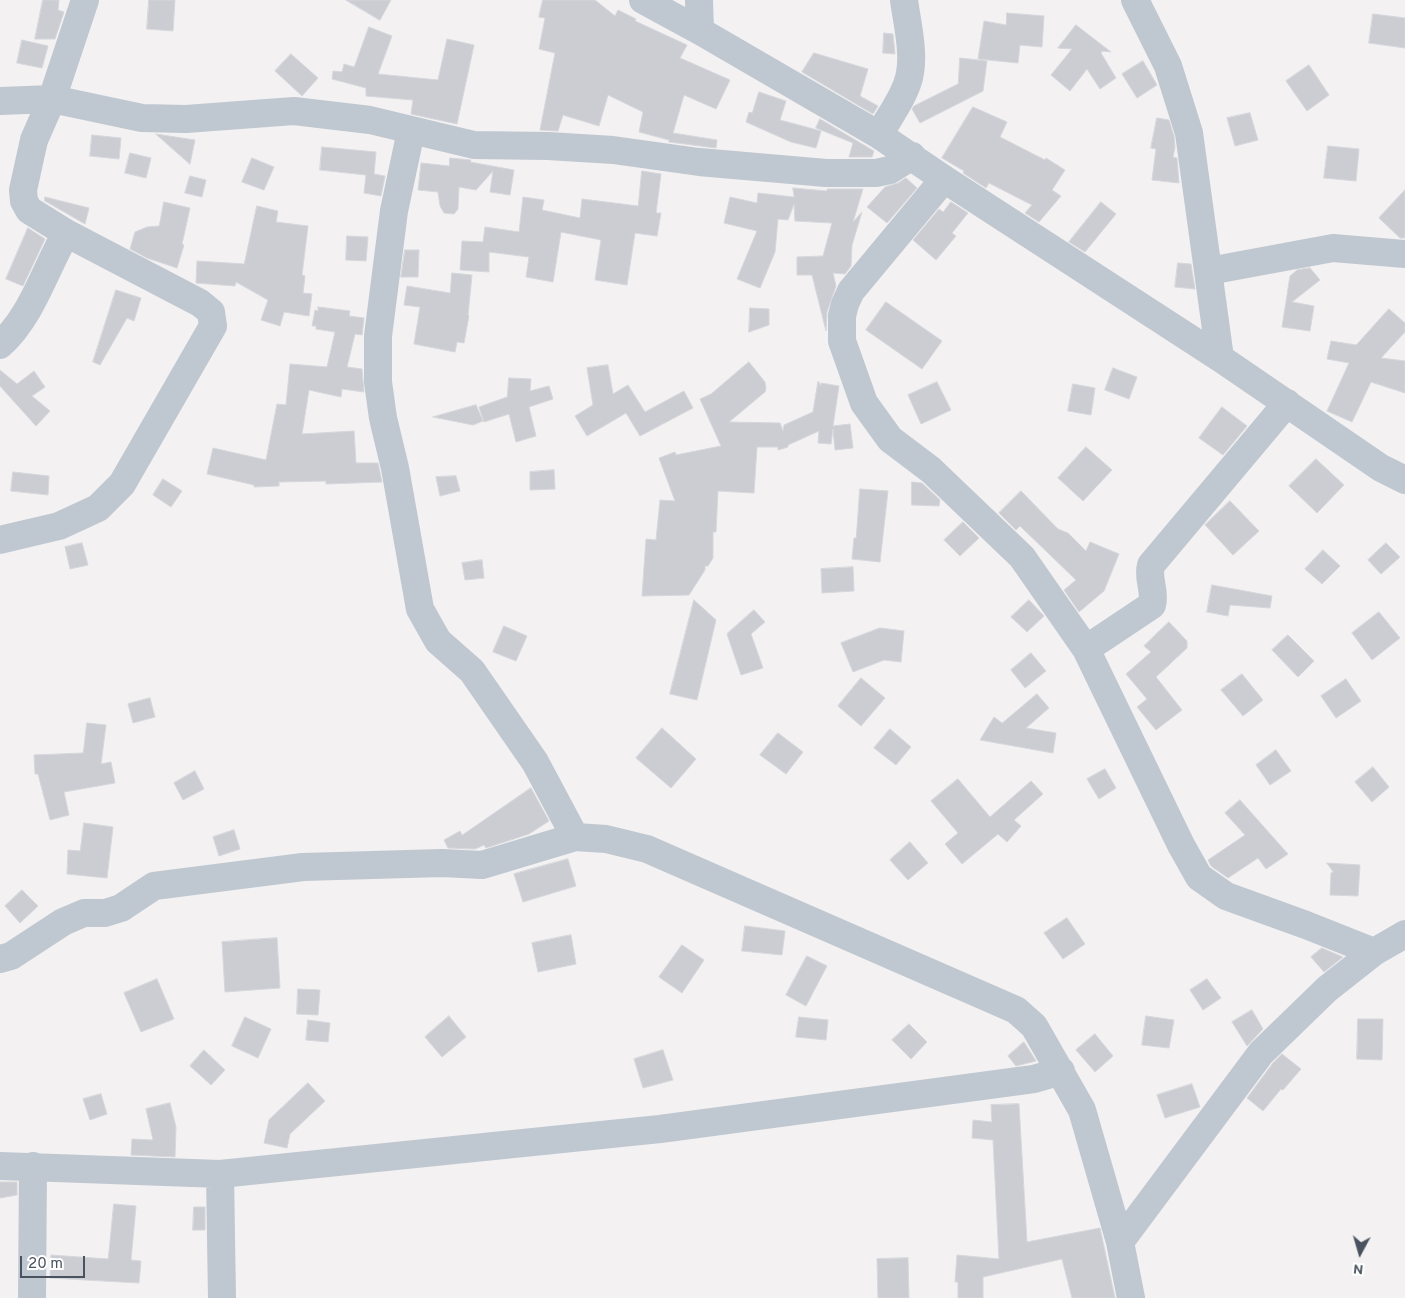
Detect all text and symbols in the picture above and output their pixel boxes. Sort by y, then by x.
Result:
north arrow [1335,1228,1385,1278]
scale bar [22,1246,88,1278]
text: 20 m [28,1255,63,1274]
text: N [1352,1259,1364,1277]

